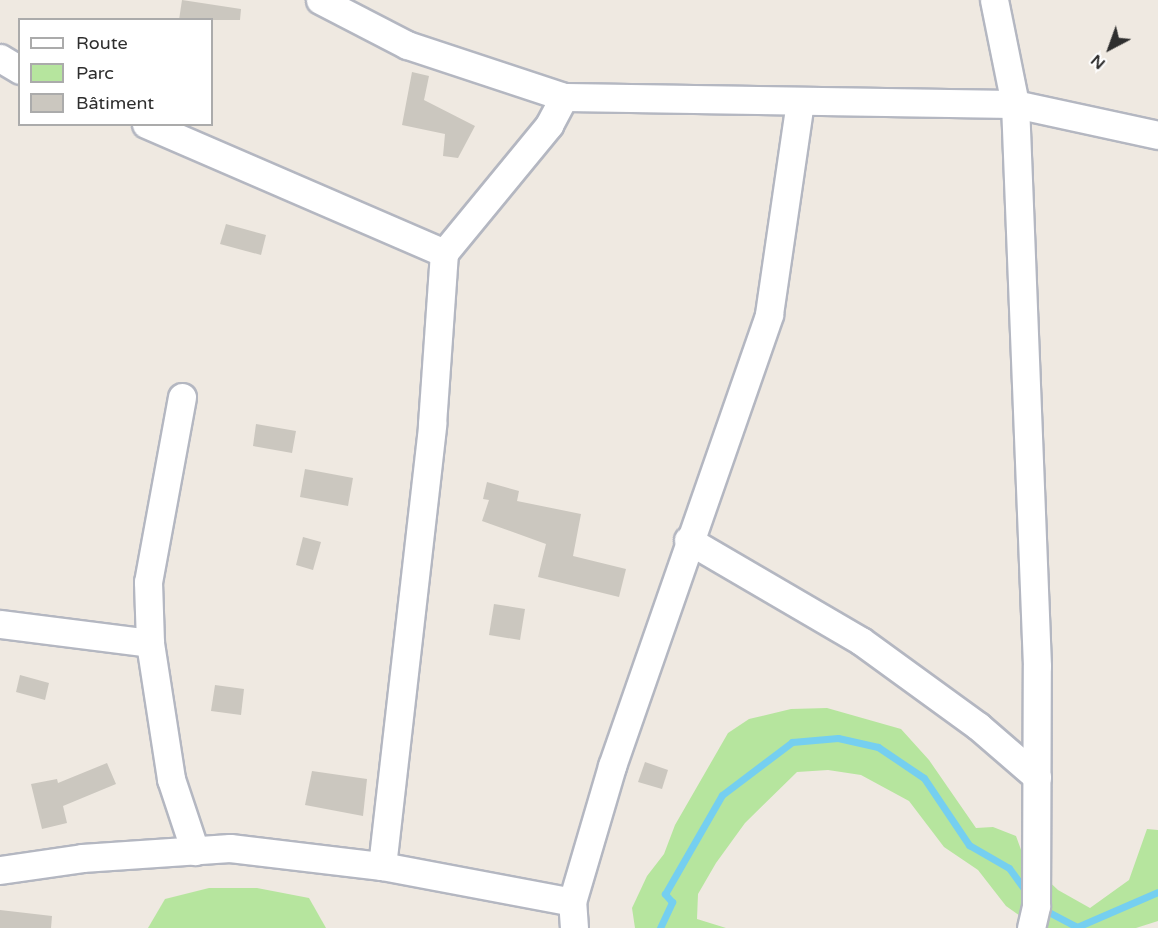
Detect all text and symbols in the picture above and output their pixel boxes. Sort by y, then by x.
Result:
legend [18,18,213,126]
north arrow [1080,18,1140,78]
text: Route [76,32,128,54]
text: N [1087,50,1110,73]
text: Parc [76,62,114,84]
text: Bâtiment [76,92,154,114]

